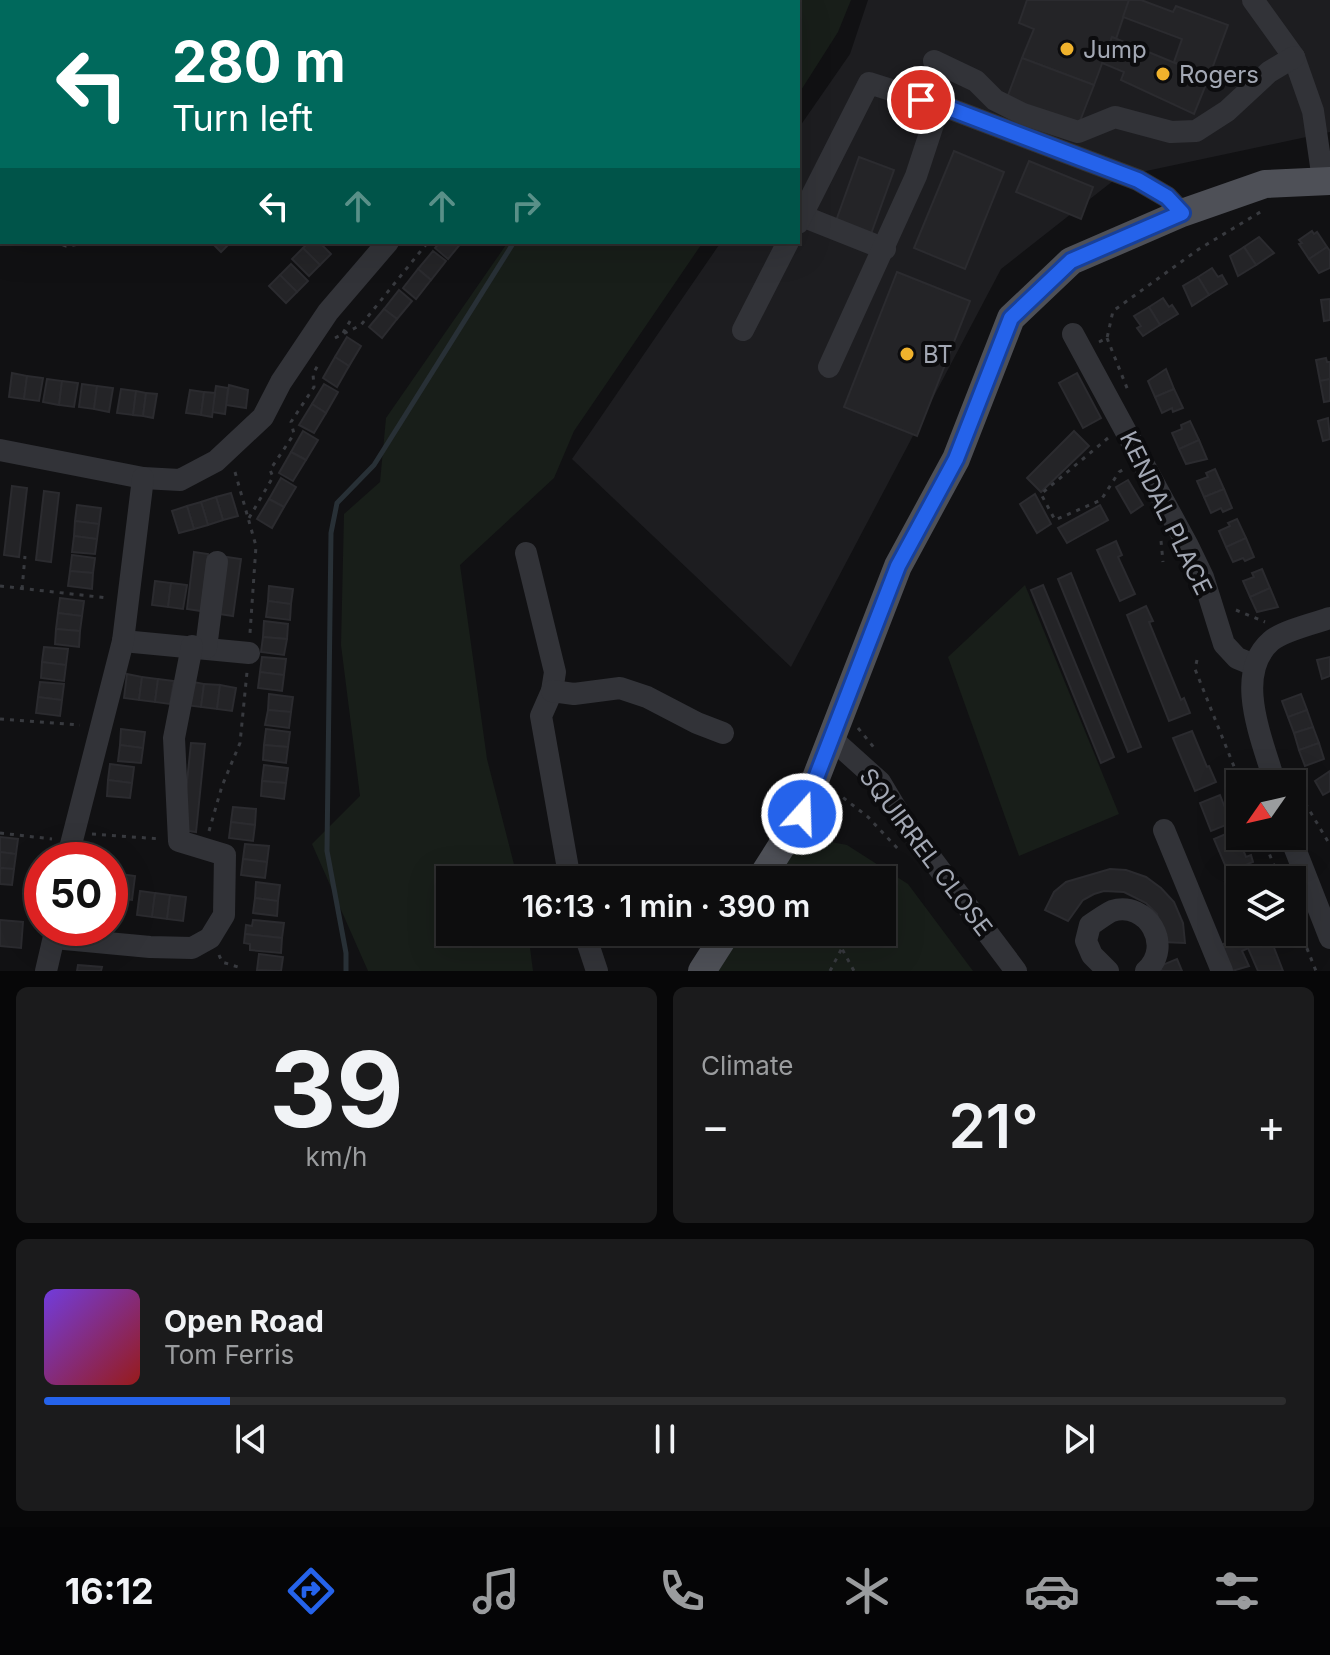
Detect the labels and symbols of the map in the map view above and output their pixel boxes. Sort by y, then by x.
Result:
place label: Jump [1083,35,1147,64]
marker: Jump [1058,40,1076,58]
place label: Rogers [1179,60,1259,89]
marker: Rogers [1154,65,1172,83]
pin [887,66,955,134]
place label: BT [923,340,953,369]
marker: BT [898,345,916,363]
street label: KENDAL PLACE [1114,426,1218,600]
street label: SQUIRREL CLOSE [854,762,998,942]
north arrow [1226,770,1306,850]
position arrow [760,772,844,856]
speed limit sign: 50 [24,842,128,946]

